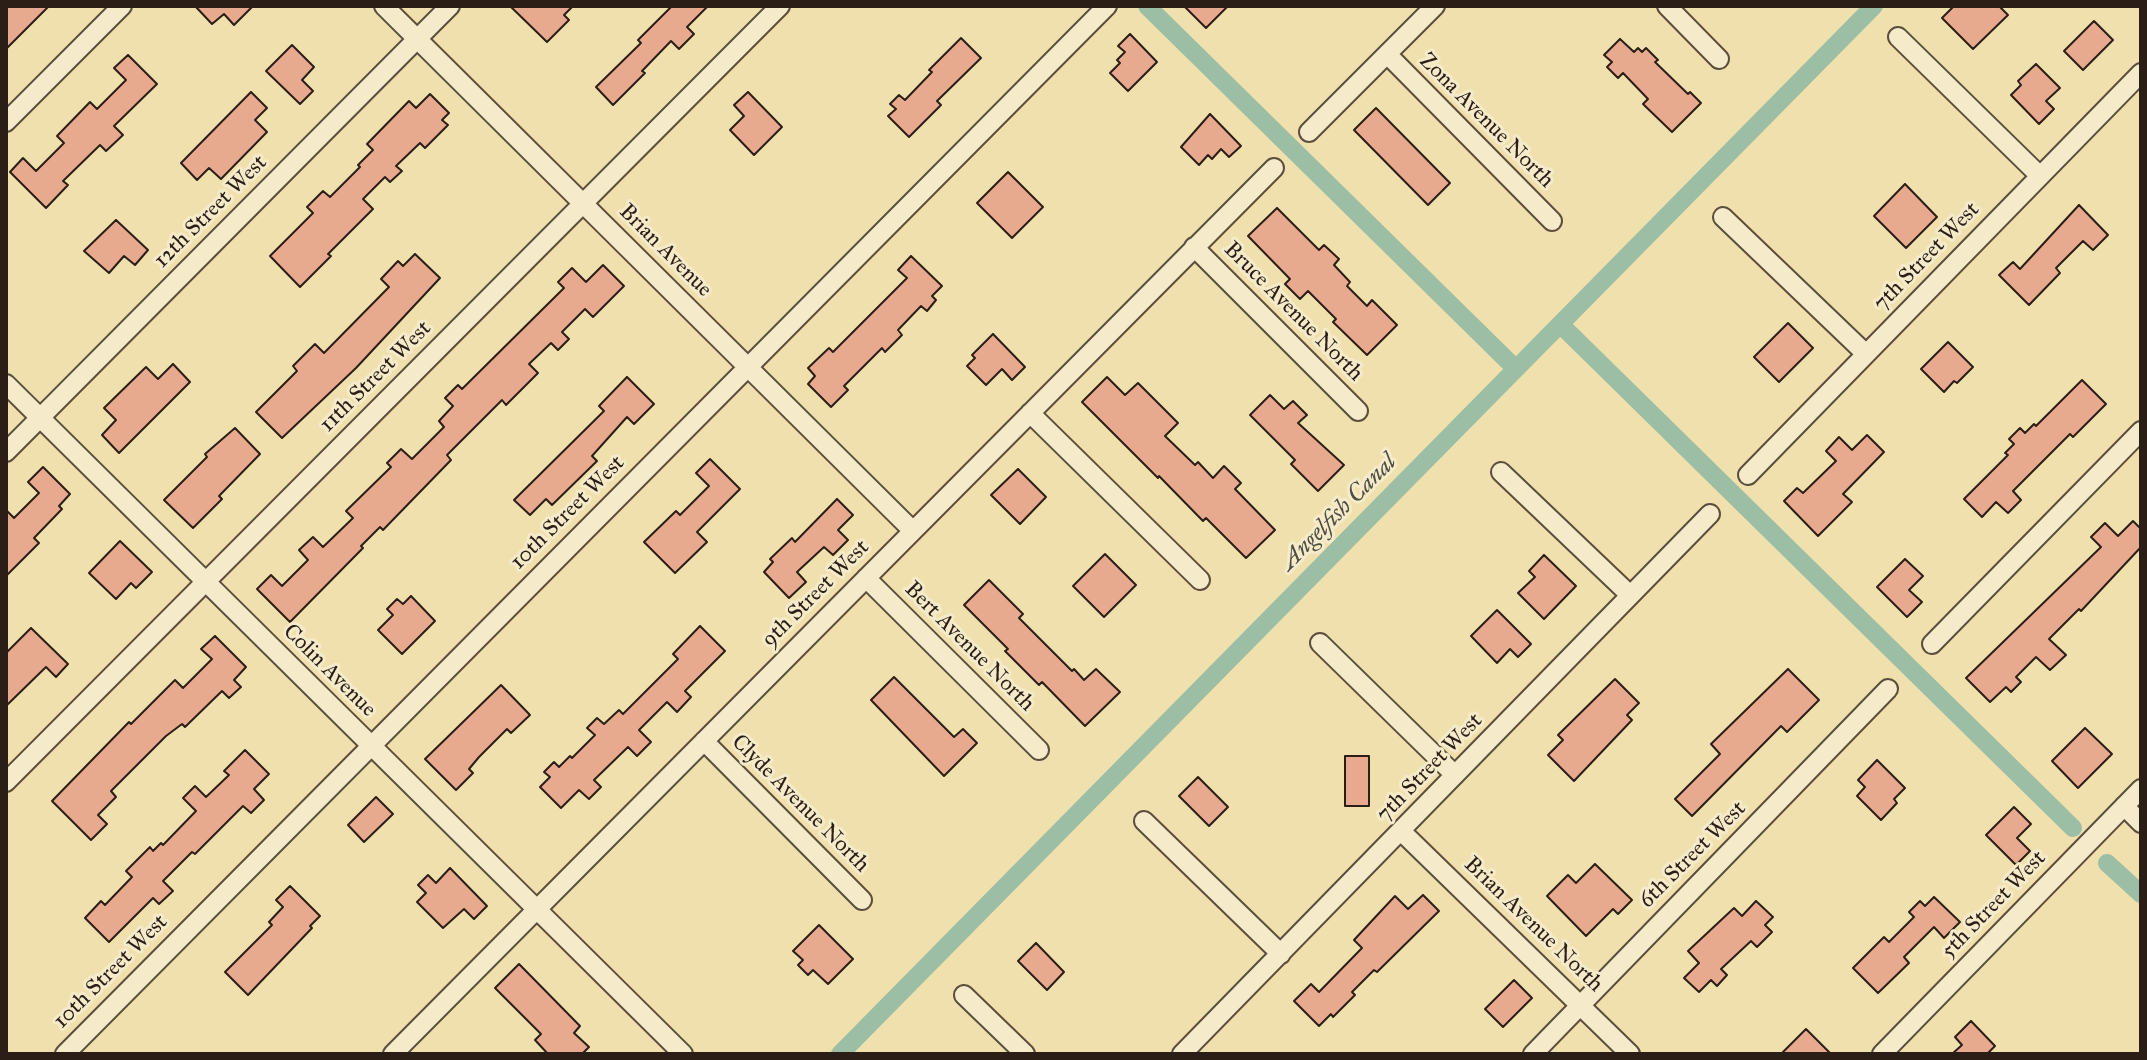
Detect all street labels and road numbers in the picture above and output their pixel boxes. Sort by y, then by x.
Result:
street label: Zona Avenue North [1413,48,1559,194]
street label: 12th Street West [149,150,273,274]
street label: 7th Street West [1869,197,1985,317]
street label: Brian Avenue [613,199,717,303]
street label: Bruce Avenue North [1218,237,1368,387]
street label: 11th Street West [315,316,437,438]
street label: 10th Street West [505,450,631,576]
street label: 9th Street West [757,535,875,653]
street label: Bert Avenue North [899,577,1039,717]
street label: Colin Avenue [277,619,381,723]
street label: 7th Street West [1372,708,1488,828]
street label: Clyde Avenue North [726,730,874,878]
street label: 6th Street West [1634,796,1752,914]
street label: 5th Street West [1936,846,2052,964]
street label: Brian Avenue North [1458,852,1608,998]
street label: 10th Street West [48,909,174,1035]

